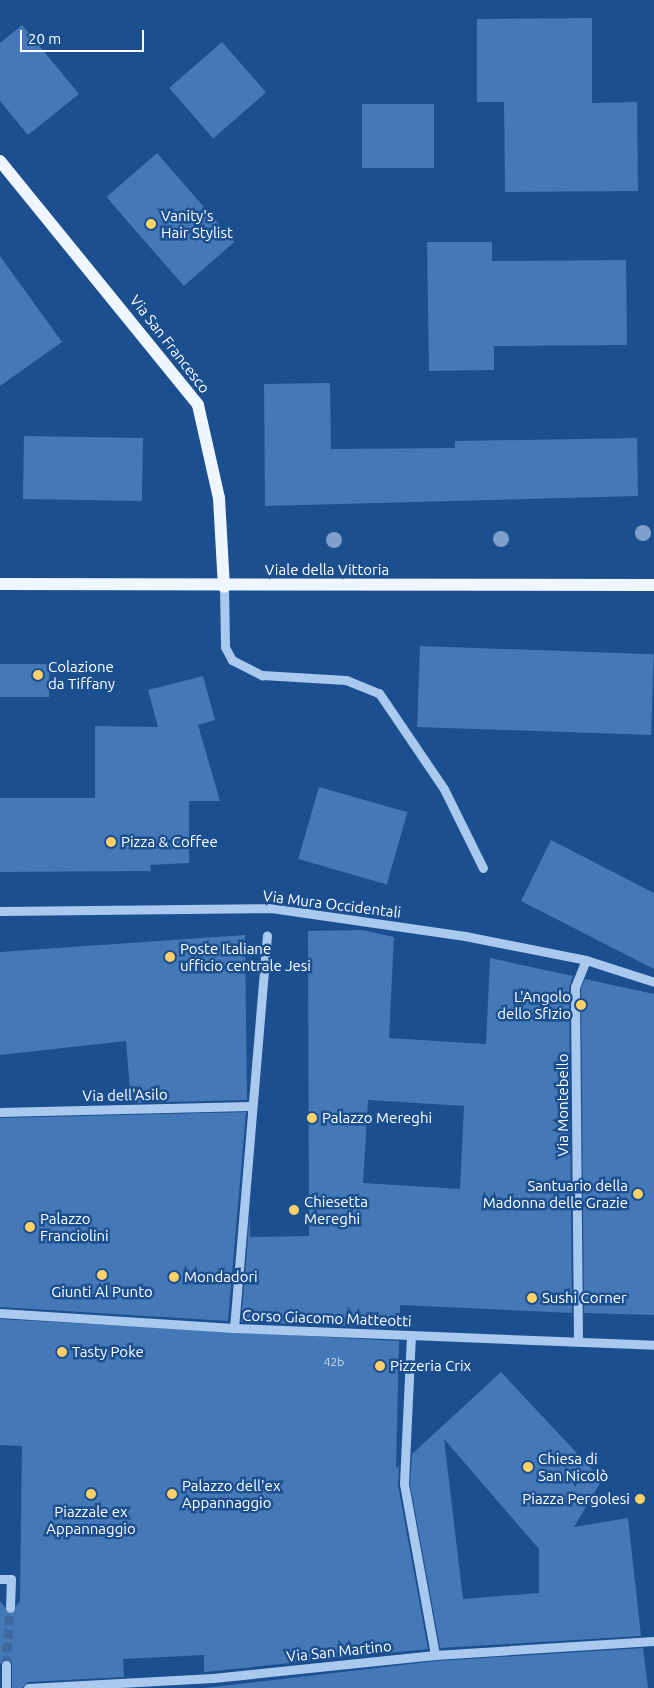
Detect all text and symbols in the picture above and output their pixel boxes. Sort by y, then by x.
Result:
scale bar [22,20,146,52]
text: 20 m [28,30,61,47]
place label: Vanity's Hair Stylist [161,206,233,241]
marker: Vanity's Hair Stylist [145,218,157,230]
street label: Via San Francesco [126,291,214,397]
street label: Viale della Vittoria [265,561,389,579]
place label: Colazione da Tiffany [48,657,115,692]
marker: Colazione da Tiffany [32,669,44,681]
place label: Pizza & Coffee [121,833,218,851]
marker: Pizza & Coffee [105,836,117,848]
street label: Via Mura Occidentali [262,887,402,921]
place label: Poste Italiane ufficio centrale Jesi [180,939,311,974]
marker: Poste Italiane ufficio centrale Jesi [164,951,176,963]
place label: L'Angolo dello Sfizio [497,987,571,1022]
marker: L'Angolo dello Sfizio [575,999,587,1011]
street label: Via Montebello [554,1053,572,1157]
street label: Via dell'Asilo [82,1085,168,1105]
place label: Palazzo Mereghi [322,1109,432,1127]
marker: Palazzo Mereghi [306,1112,318,1124]
place label: Santuario della Madonna delle Grazie [483,1176,628,1211]
marker: Santuario della Madonna delle Grazie [632,1188,644,1200]
place label: Chiesetta Mereghi [304,1192,368,1227]
marker: Chiesetta Mereghi [288,1204,300,1216]
place label: Palazzo Franciolini [40,1209,109,1244]
marker: Palazzo Franciolini [24,1221,36,1233]
place label: Mondadori [184,1268,258,1286]
marker: Giunti Al Punto [96,1269,108,1281]
marker: Mondadori [168,1271,180,1283]
place label: Giunti Al Punto [51,1283,153,1301]
place label: Sushi Corner [542,1289,627,1307]
marker: Sushi Corner [526,1292,538,1304]
street label: Corso Giacomo Matteotti [242,1306,412,1330]
place label: Tasty Poke [72,1343,144,1361]
marker: Tasty Poke [56,1346,68,1358]
house number: 42b [324,1355,344,1369]
place label: Pizzeria Crix [390,1357,471,1375]
marker: Pizzeria Crix [374,1360,386,1372]
place label: Chiesa di San Nicolò [538,1449,608,1484]
marker: Chiesa di San Nicolò [522,1461,534,1473]
place label: Palazzo dell'ex Appannaggio [182,1476,280,1511]
marker: Piazzale ex Appannaggio [85,1488,97,1500]
marker: Palazzo dell'ex Appannaggio [166,1488,178,1500]
place label: Piazza Pergolesi [522,1490,630,1508]
marker: Piazza Pergolesi [634,1493,646,1505]
place label: Piazzale ex Appannaggio [46,1502,136,1537]
street label: Via San Martino [286,1637,392,1665]

